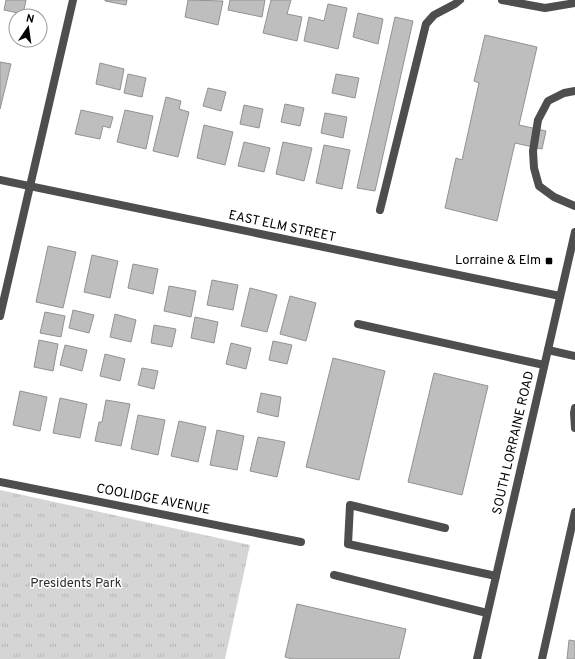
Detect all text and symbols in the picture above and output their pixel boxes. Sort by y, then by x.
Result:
north arrow [8,8,48,48]
text: N [25,12,35,27]
street label: EAST ELM STREET [227,208,337,246]
place label: Lorraine & Elm [455,253,541,269]
marker: Lorraine & Elm [544,256,554,266]
street label: SOUTH LORRAINE ROAD [490,370,538,516]
street label: COOLIDGE AVENUE [95,481,211,519]
park label: Presidents Park [30,576,122,592]

